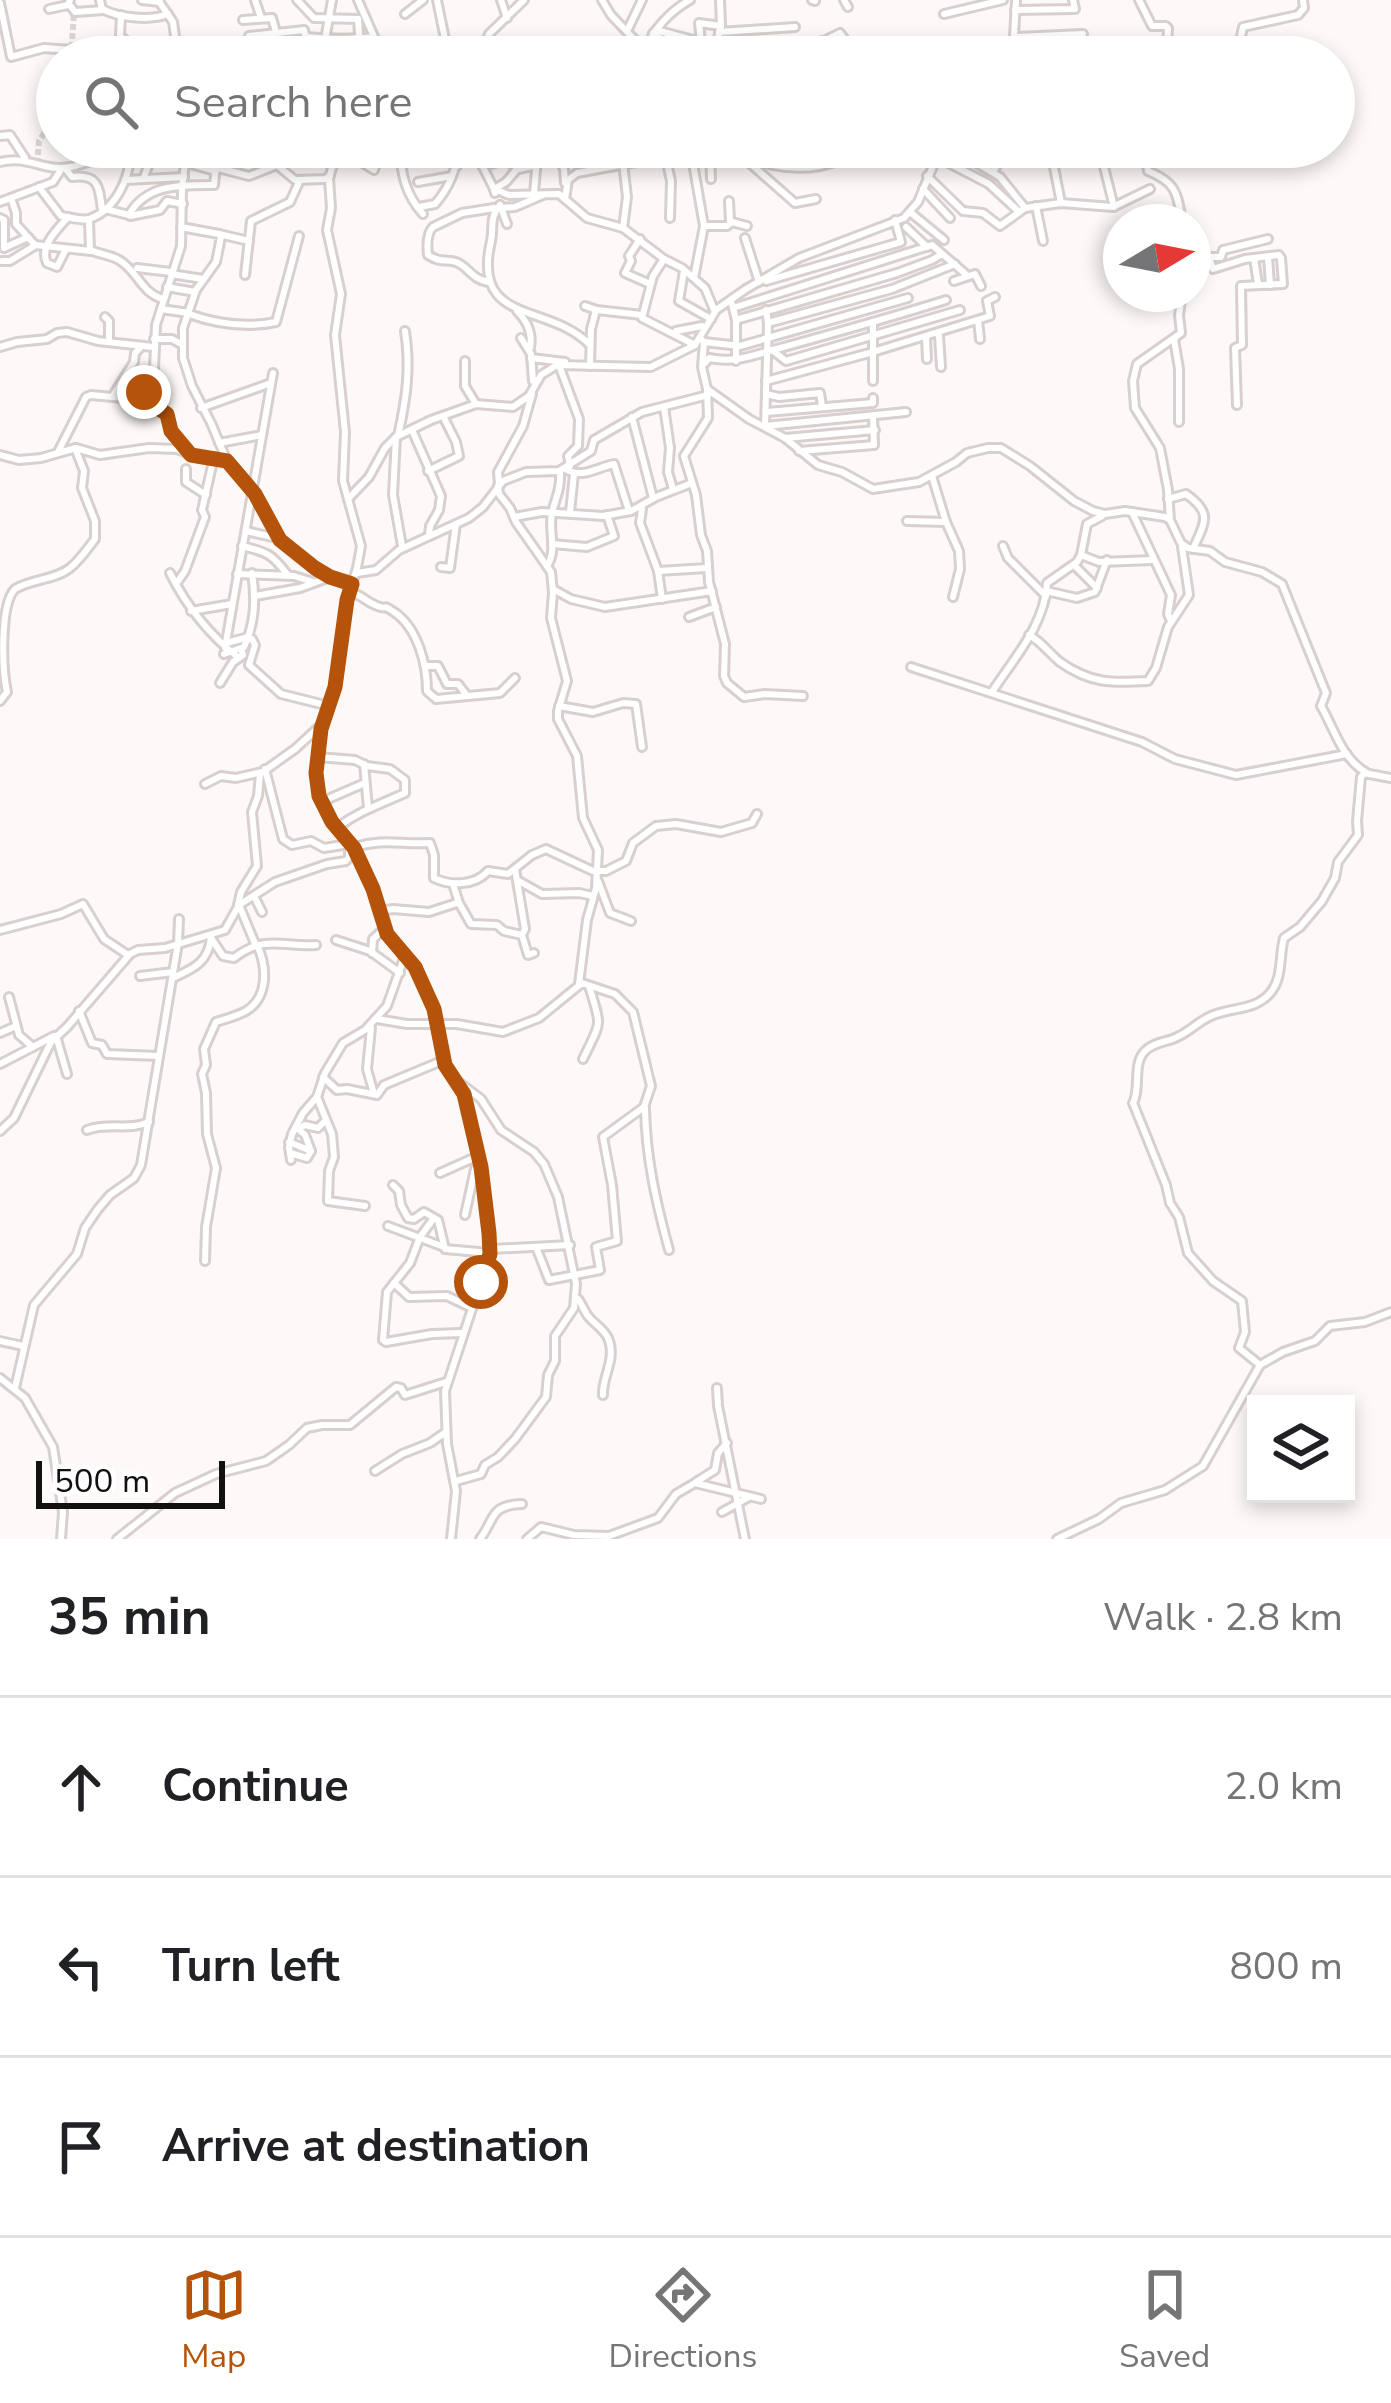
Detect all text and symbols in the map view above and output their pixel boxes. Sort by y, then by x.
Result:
search box [36,36,1355,168]
icon: search [78,69,144,135]
text: Search here [174,72,413,133]
north arrow [1103,204,1211,312]
route end [117,365,171,419]
route start [454,1255,508,1309]
map controls [1247,1395,1355,1503]
button: layers [1247,1395,1355,1503]
scale bar [36,1455,225,1508]
text: 500 m [54,1459,150,1504]
text: 35 min [48,1582,211,1652]
text: Walk · 2.8 km [1103,1591,1343,1644]
icon: ahead [48,1754,114,1820]
text: Continue [162,1756,349,1817]
text: 2.0 km [1224,1760,1343,1813]
icon: left [48,1934,114,2000]
text: Turn left [162,1936,340,1997]
text: 800 m [1229,1940,1343,1993]
icon: arrive [48,2114,114,2180]
text: Arrive at destination [162,2116,590,2177]
tab: Map [181,2262,247,2379]
tab: Directions [609,2262,757,2379]
tab: Saved [1119,2262,1210,2379]

